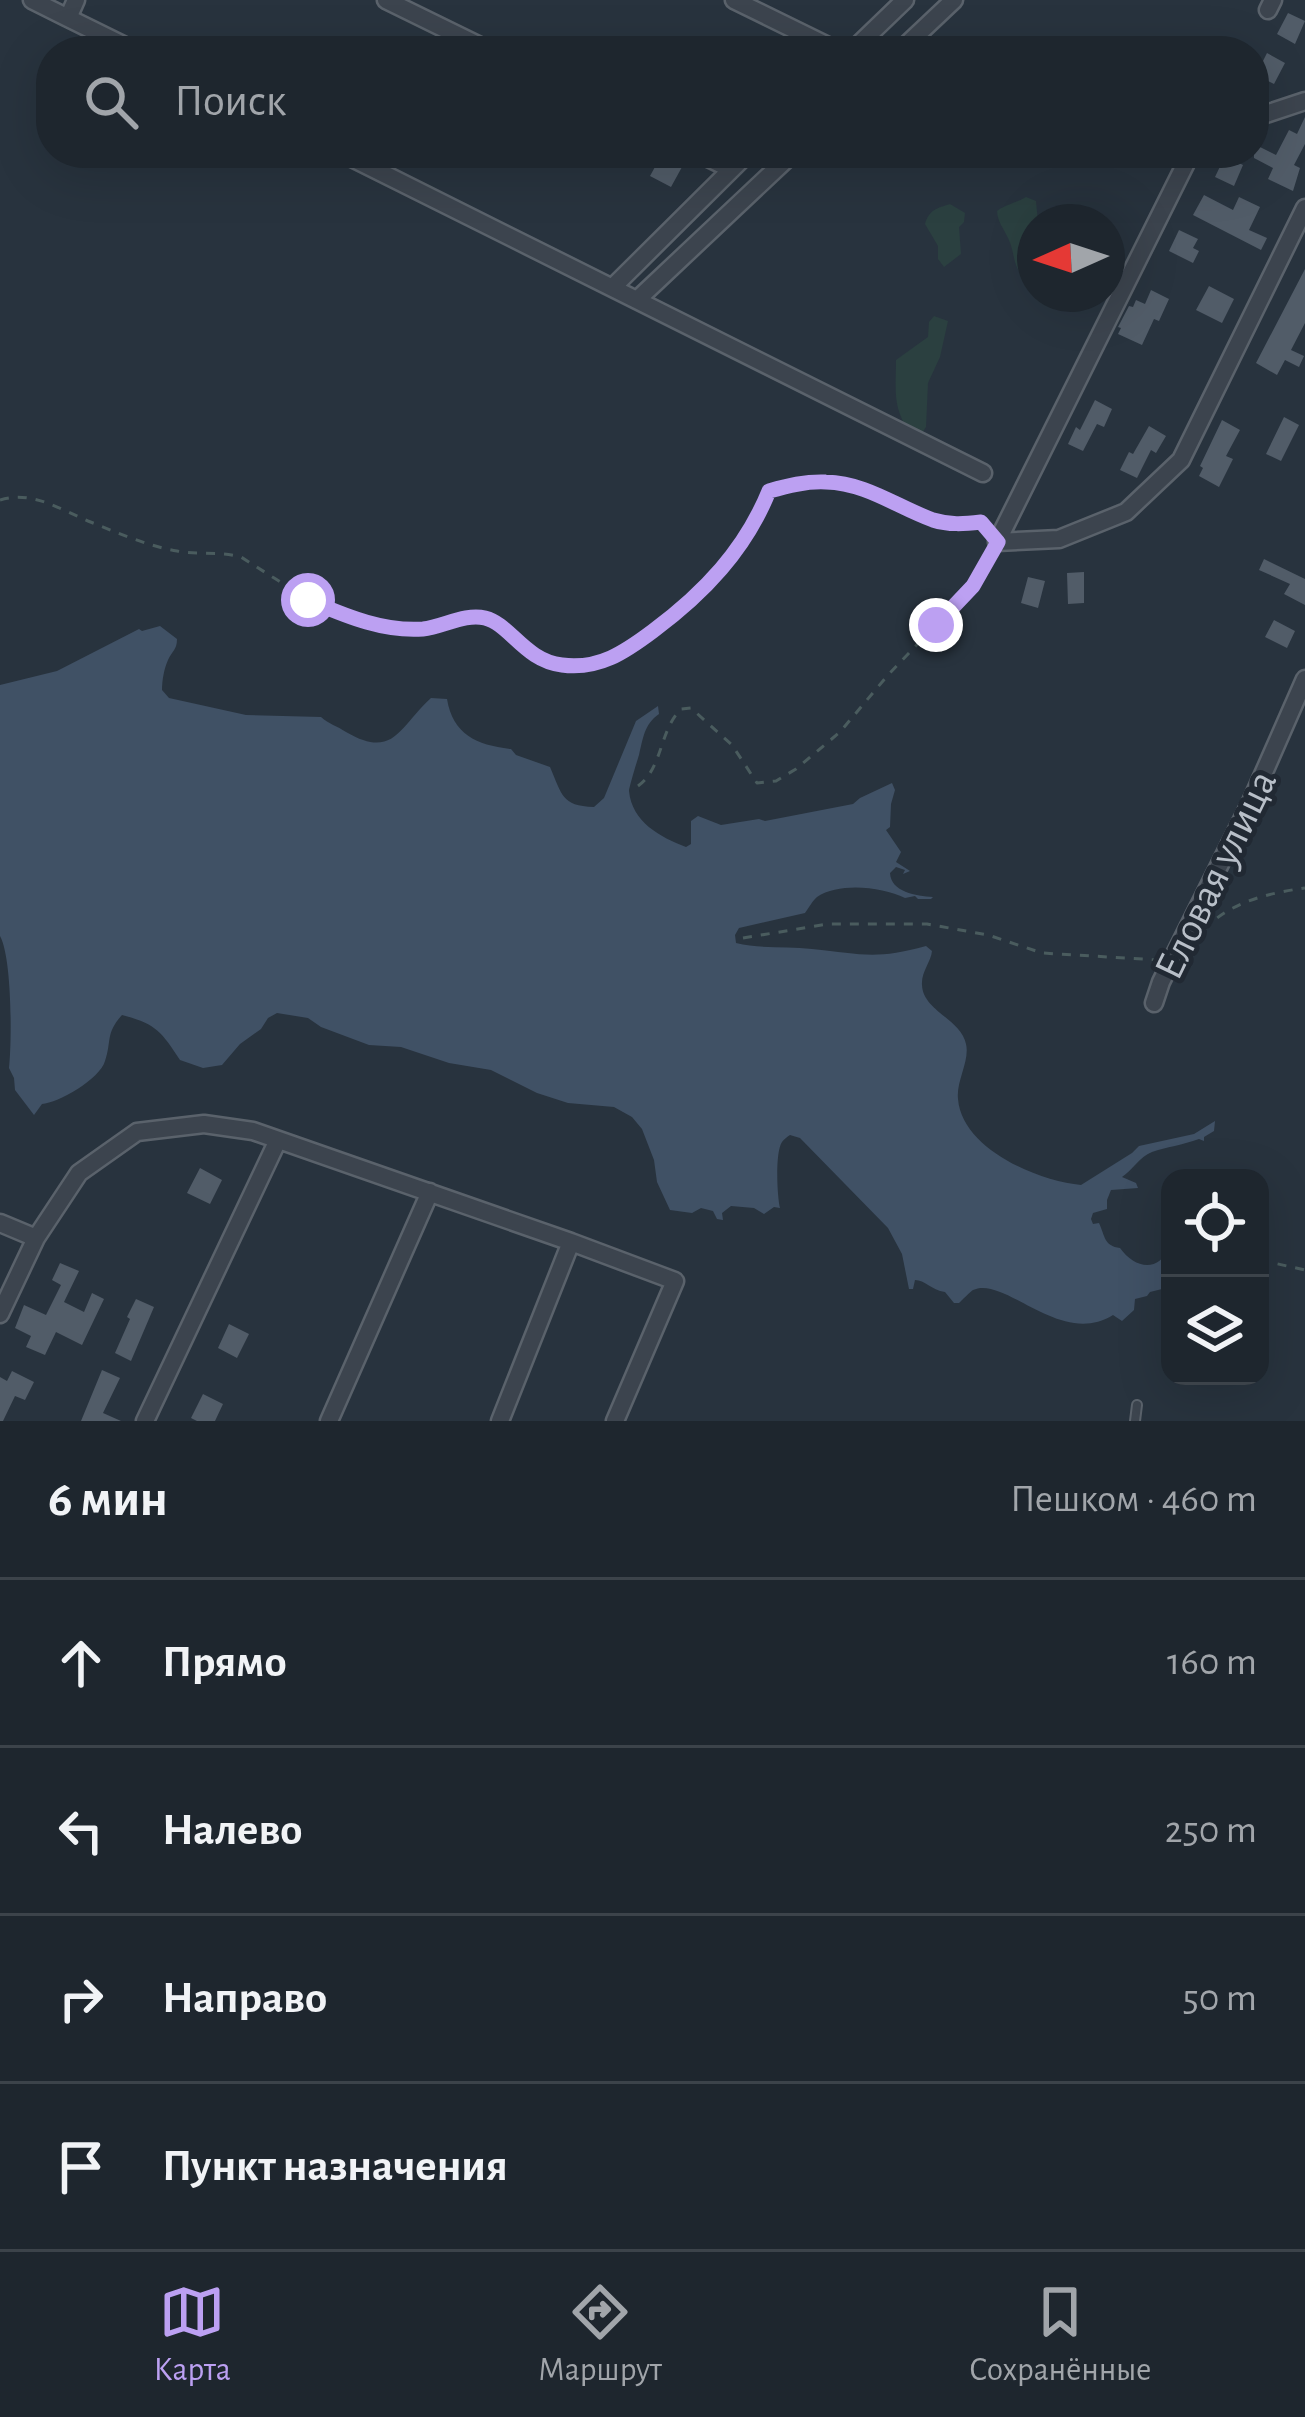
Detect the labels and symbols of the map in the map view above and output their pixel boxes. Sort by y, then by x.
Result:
north arrow [1017,204,1125,312]
route start [281,573,335,627]
route end [909,598,963,652]
street label: Еловая улица [1147,764,1284,986]

